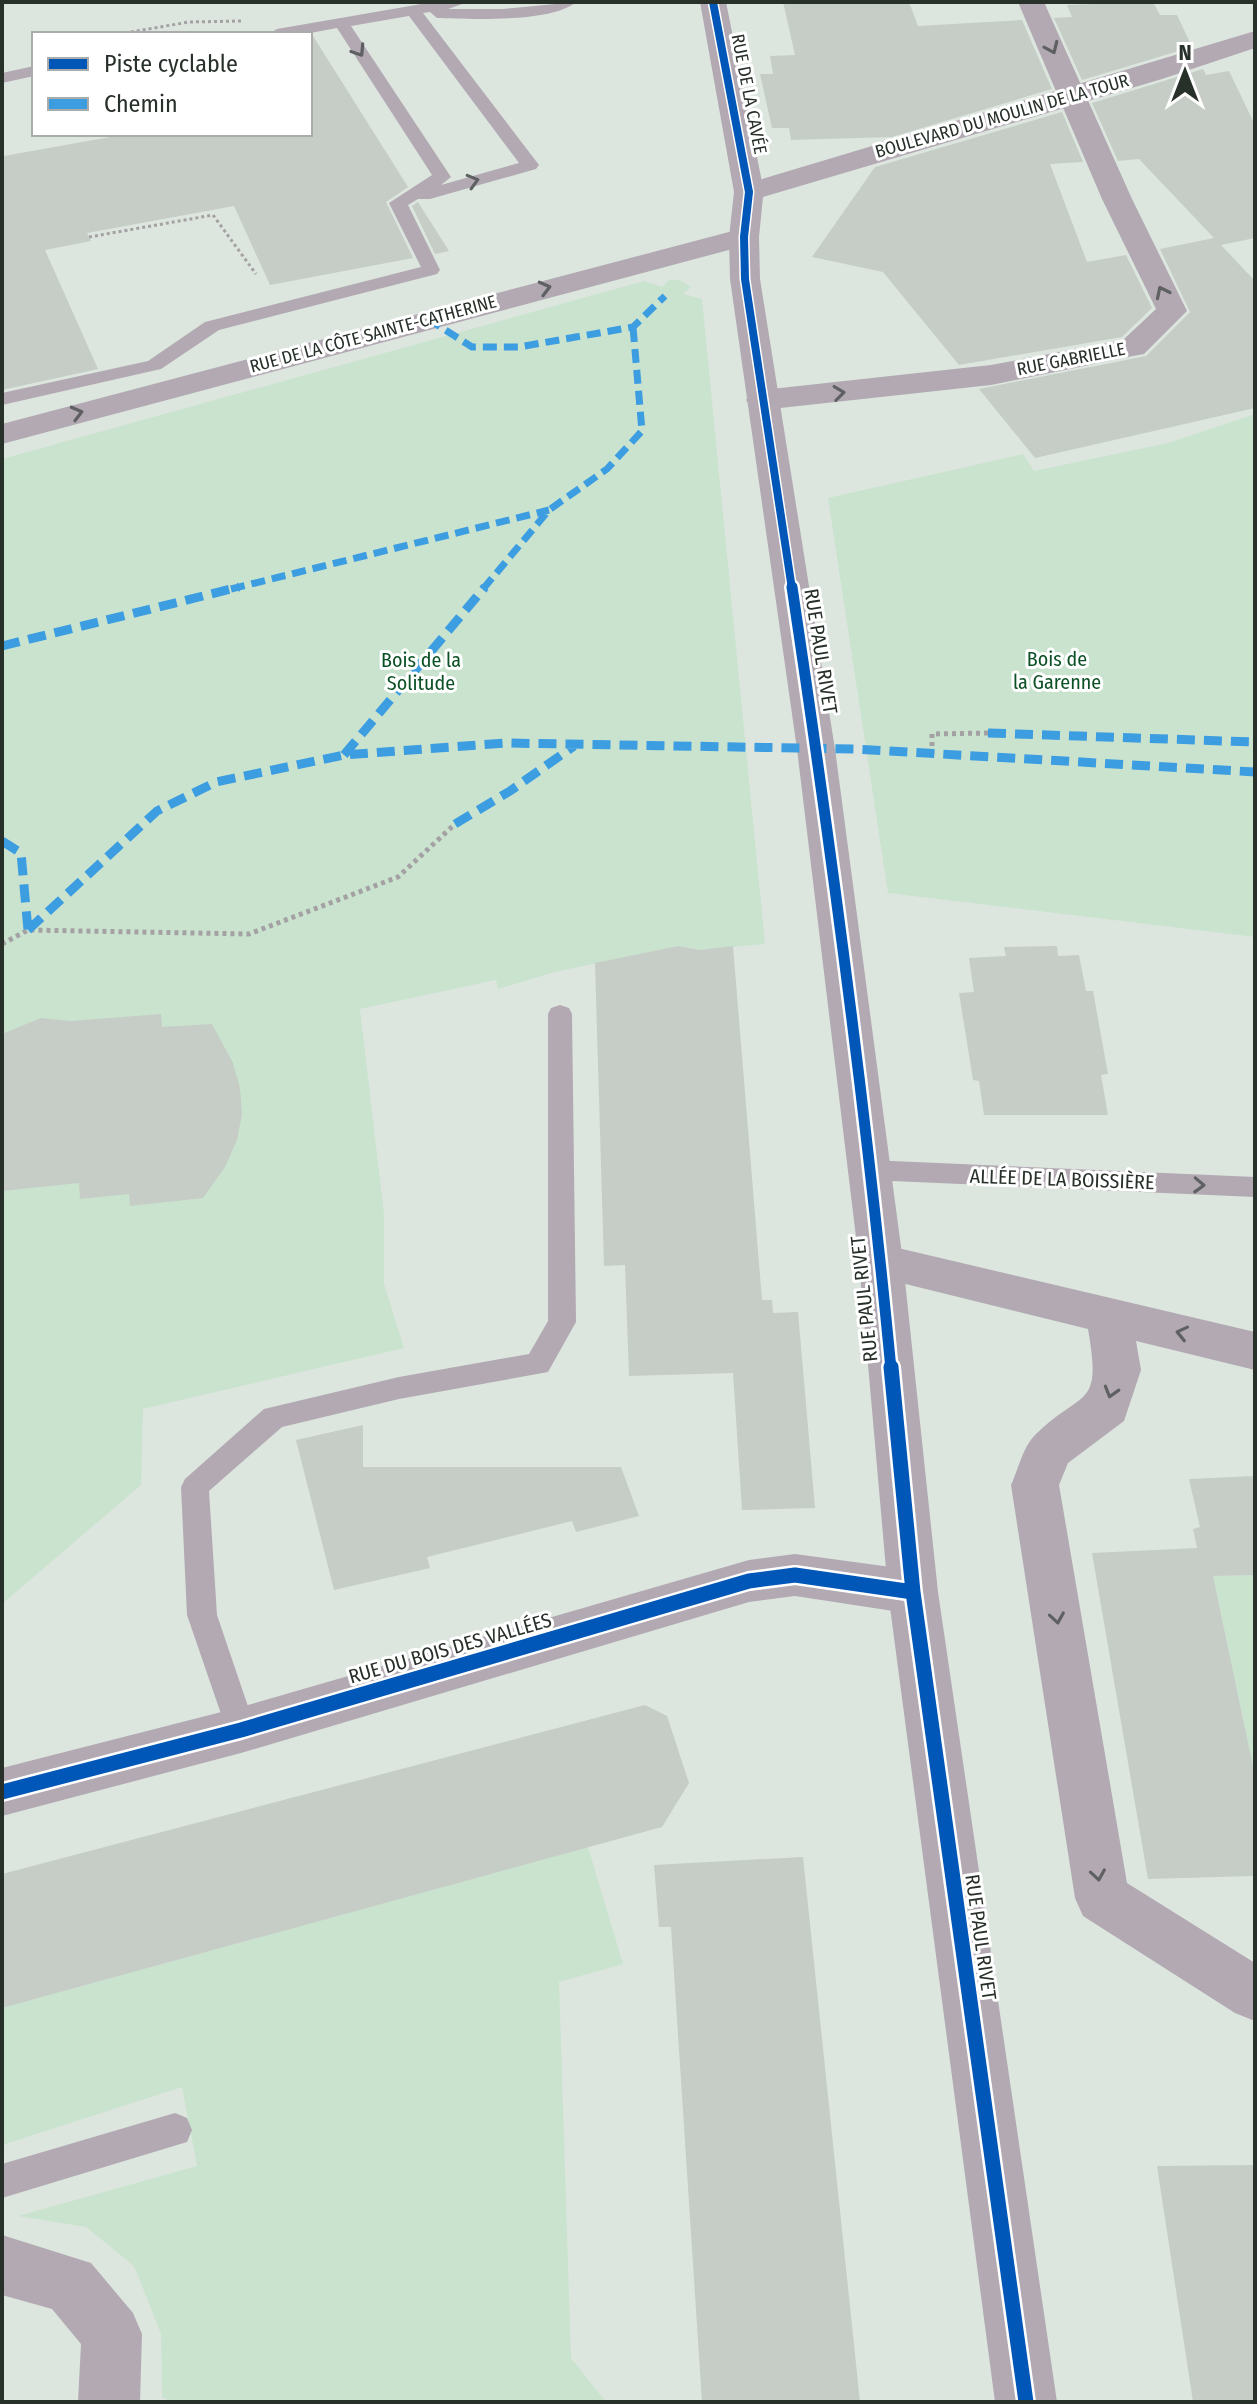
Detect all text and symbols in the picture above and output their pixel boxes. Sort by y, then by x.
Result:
legend [32,32,312,136]
street label: RUE DE LA CAVÉE [727,32,772,156]
north arrow [1145,32,1225,112]
text: N [1178,39,1192,66]
one-way arrow [1042,40,1058,54]
one-way arrow [350,42,365,57]
text: Piste cyclable [104,50,238,78]
street label: BOULEVARD DU MOULIN DE LA TOUR [873,69,1132,163]
text: Chemin [104,90,178,118]
one-way arrow [465,174,479,191]
one-way arrow [537,281,551,297]
one-way arrow [1157,285,1172,300]
street label: RUE DE LA CÔTE SAINTE-CATHERINE [247,290,499,378]
street label: RUE GABRIELLE [1015,338,1127,380]
one-way arrow [833,384,846,401]
one-way arrow [70,406,84,423]
street label: RUE PAUL RIVET [799,587,843,716]
park label: Bois de la Garenne [1013,647,1101,694]
park label: Bois de la Solitude [381,648,461,695]
street label: ALLÉE DE LA BOISSIÈRE [969,1164,1155,1194]
one-way arrow [1193,1176,1206,1193]
street label: RUE PAUL RIVET [845,1234,883,1363]
one-way arrow [1175,1326,1189,1343]
one-way arrow [1104,1385,1121,1399]
street label: RUE DU BOIS DES VALLÉES [346,1607,554,1688]
one-way arrow [1048,1612,1065,1625]
one-way arrow [1089,1868,1106,1882]
street label: RUE PAUL RIVET [960,1873,1002,2002]

